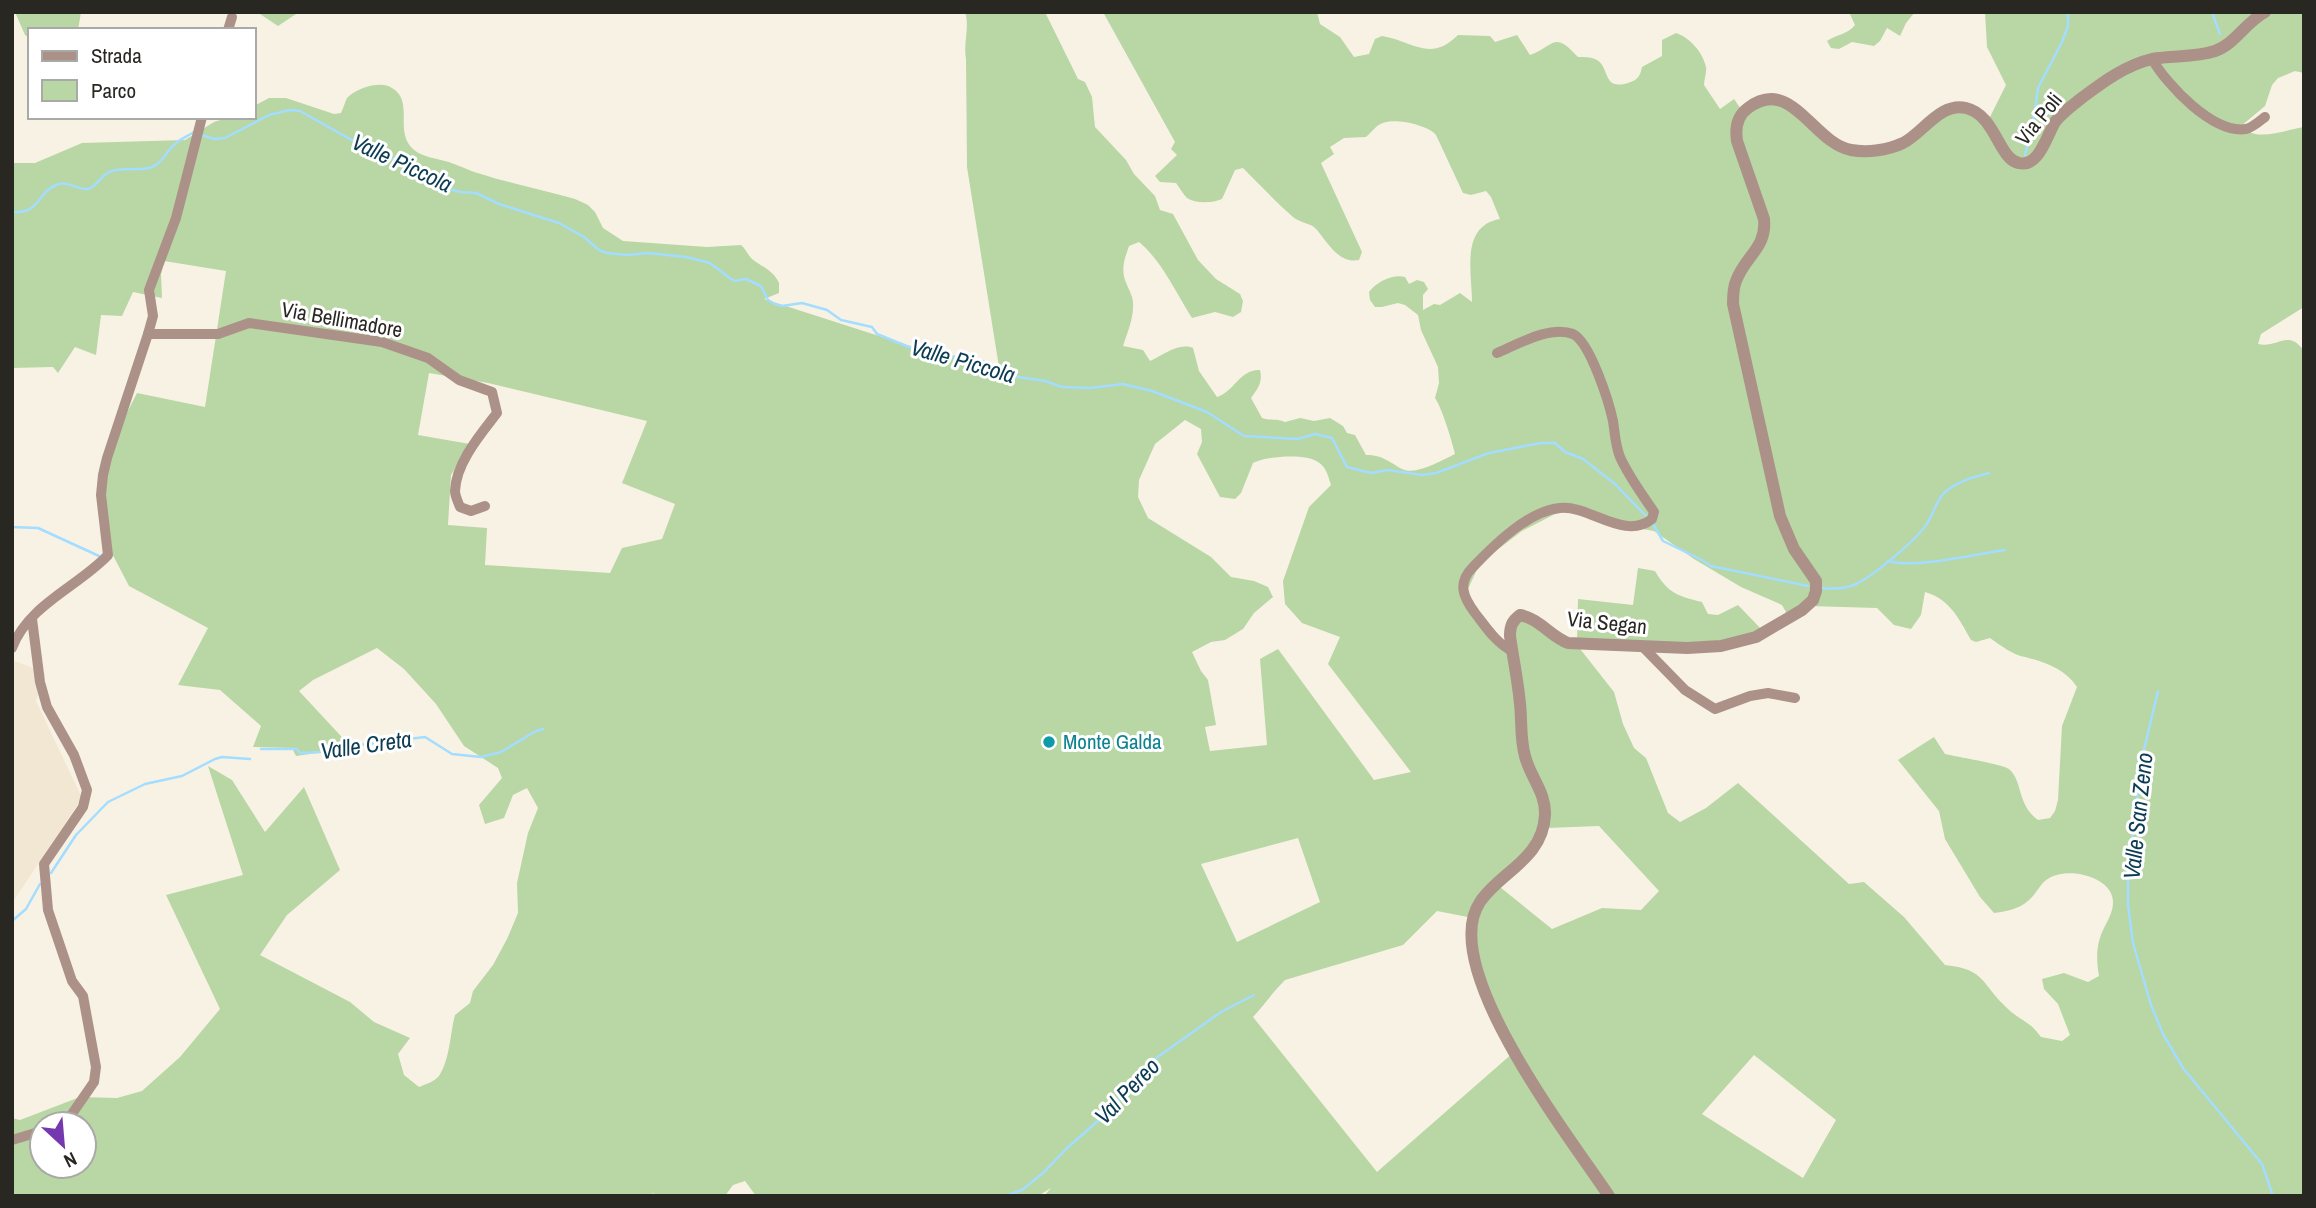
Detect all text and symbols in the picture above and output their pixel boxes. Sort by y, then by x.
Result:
legend [28,28,256,119]
text: Strada [91,41,142,70]
text: Parco [91,76,136,105]
street label: Via Poli [2008,86,2069,151]
water label: Valle Piccola [347,126,457,199]
street label: Via Bellimadore [279,295,405,344]
water label: Valle Piccola [907,331,1019,390]
street label: Via Segan [1566,604,1648,641]
water label: Valle Creta [318,723,413,766]
place label: Monte Galda [1063,727,1162,756]
marker: Monte Galda [1041,734,1057,750]
water label: Valle San Zeno [2115,751,2160,881]
water label: Val Pereo [1087,1051,1166,1131]
north arrow [28,1110,98,1180]
text: N [60,1146,81,1174]

